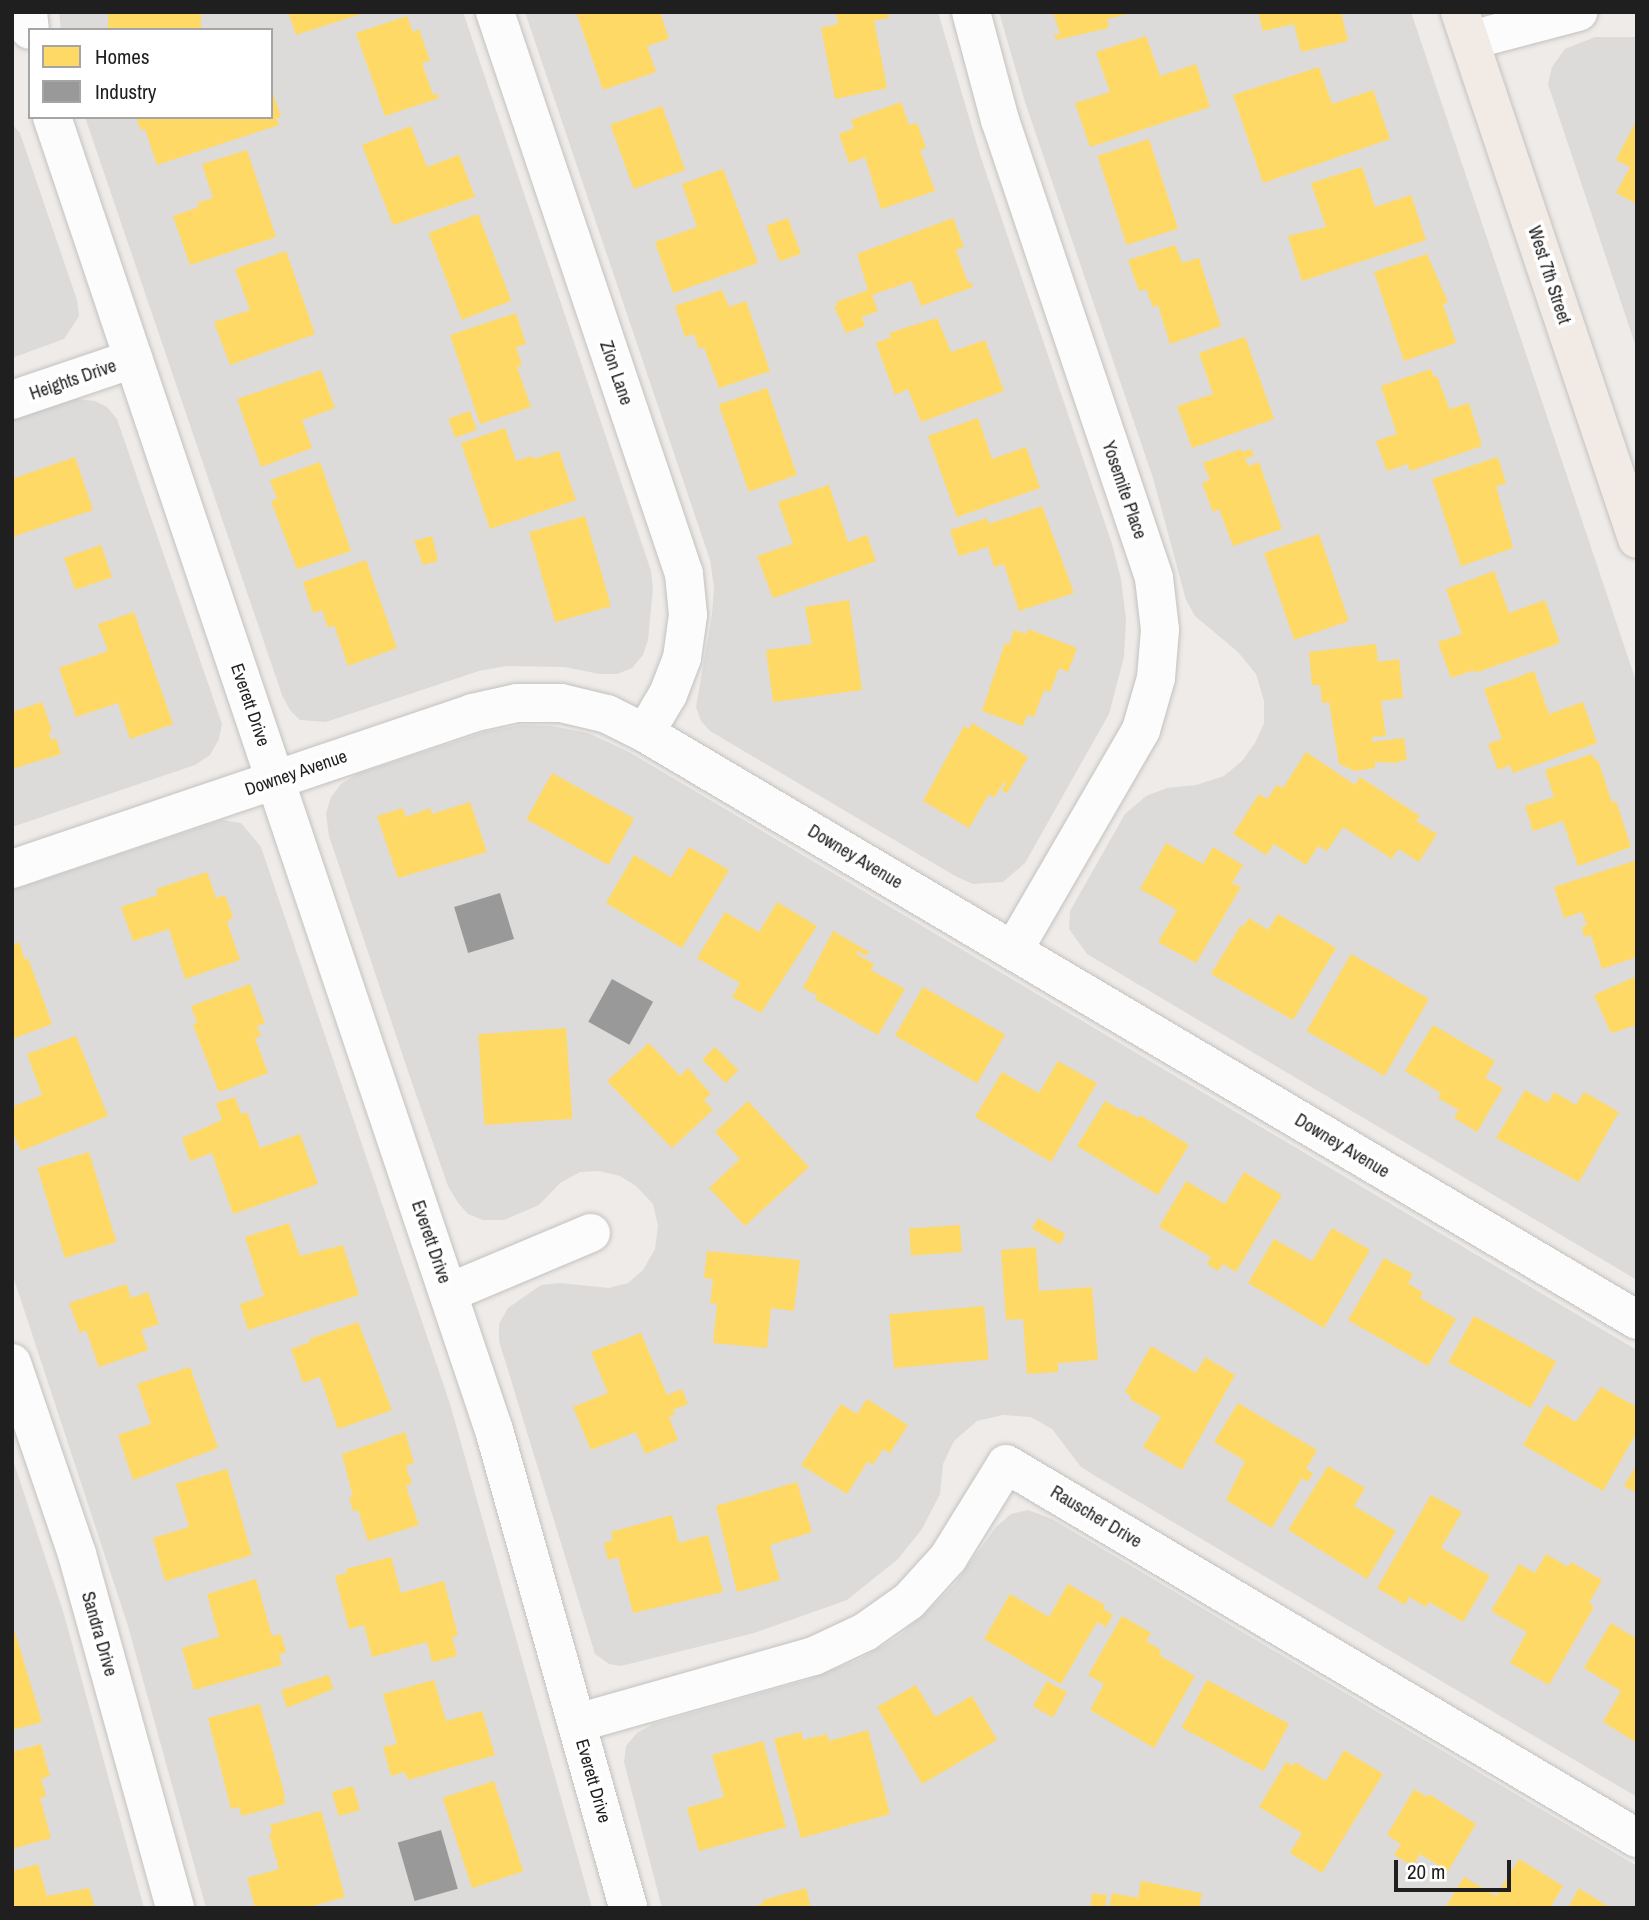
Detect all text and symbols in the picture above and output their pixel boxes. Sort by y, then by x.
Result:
legend [28,28,273,119]
text: Homes [95,42,150,71]
text: Industry [95,77,156,106]
street label: West 7th Street [1523,223,1575,327]
street label: Zion Lane [595,338,637,408]
street label: Heights Drive [27,355,119,405]
street label: Yosemite Place [1097,438,1151,542]
street label: Everett Drive [226,661,274,749]
street label: Downey Avenue [242,745,350,801]
street label: Downey Avenue [803,820,907,894]
street label: Downey Avenue [1290,1109,1394,1183]
street label: Everett Drive [407,1198,455,1286]
street label: Rauscher Drive [1046,1481,1146,1553]
street label: Sandra Drive [77,1589,121,1679]
street label: Everett Drive [571,1737,615,1825]
scale bar [1397,1846,1514,1890]
text: 20 m [1407,1857,1445,1886]

